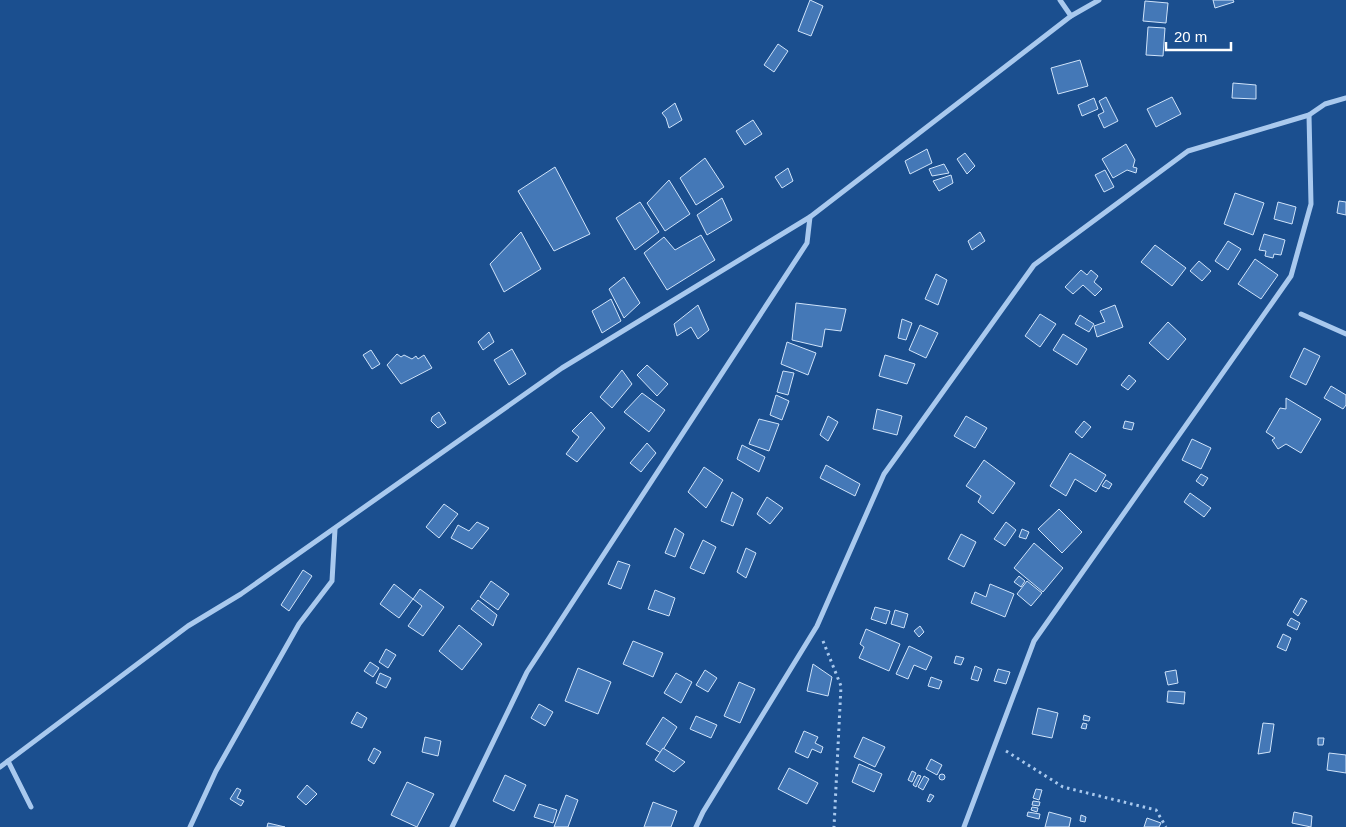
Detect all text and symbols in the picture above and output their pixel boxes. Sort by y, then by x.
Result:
scale bar [1166,20,1231,52]
text: 20 m [1174,28,1207,45]

